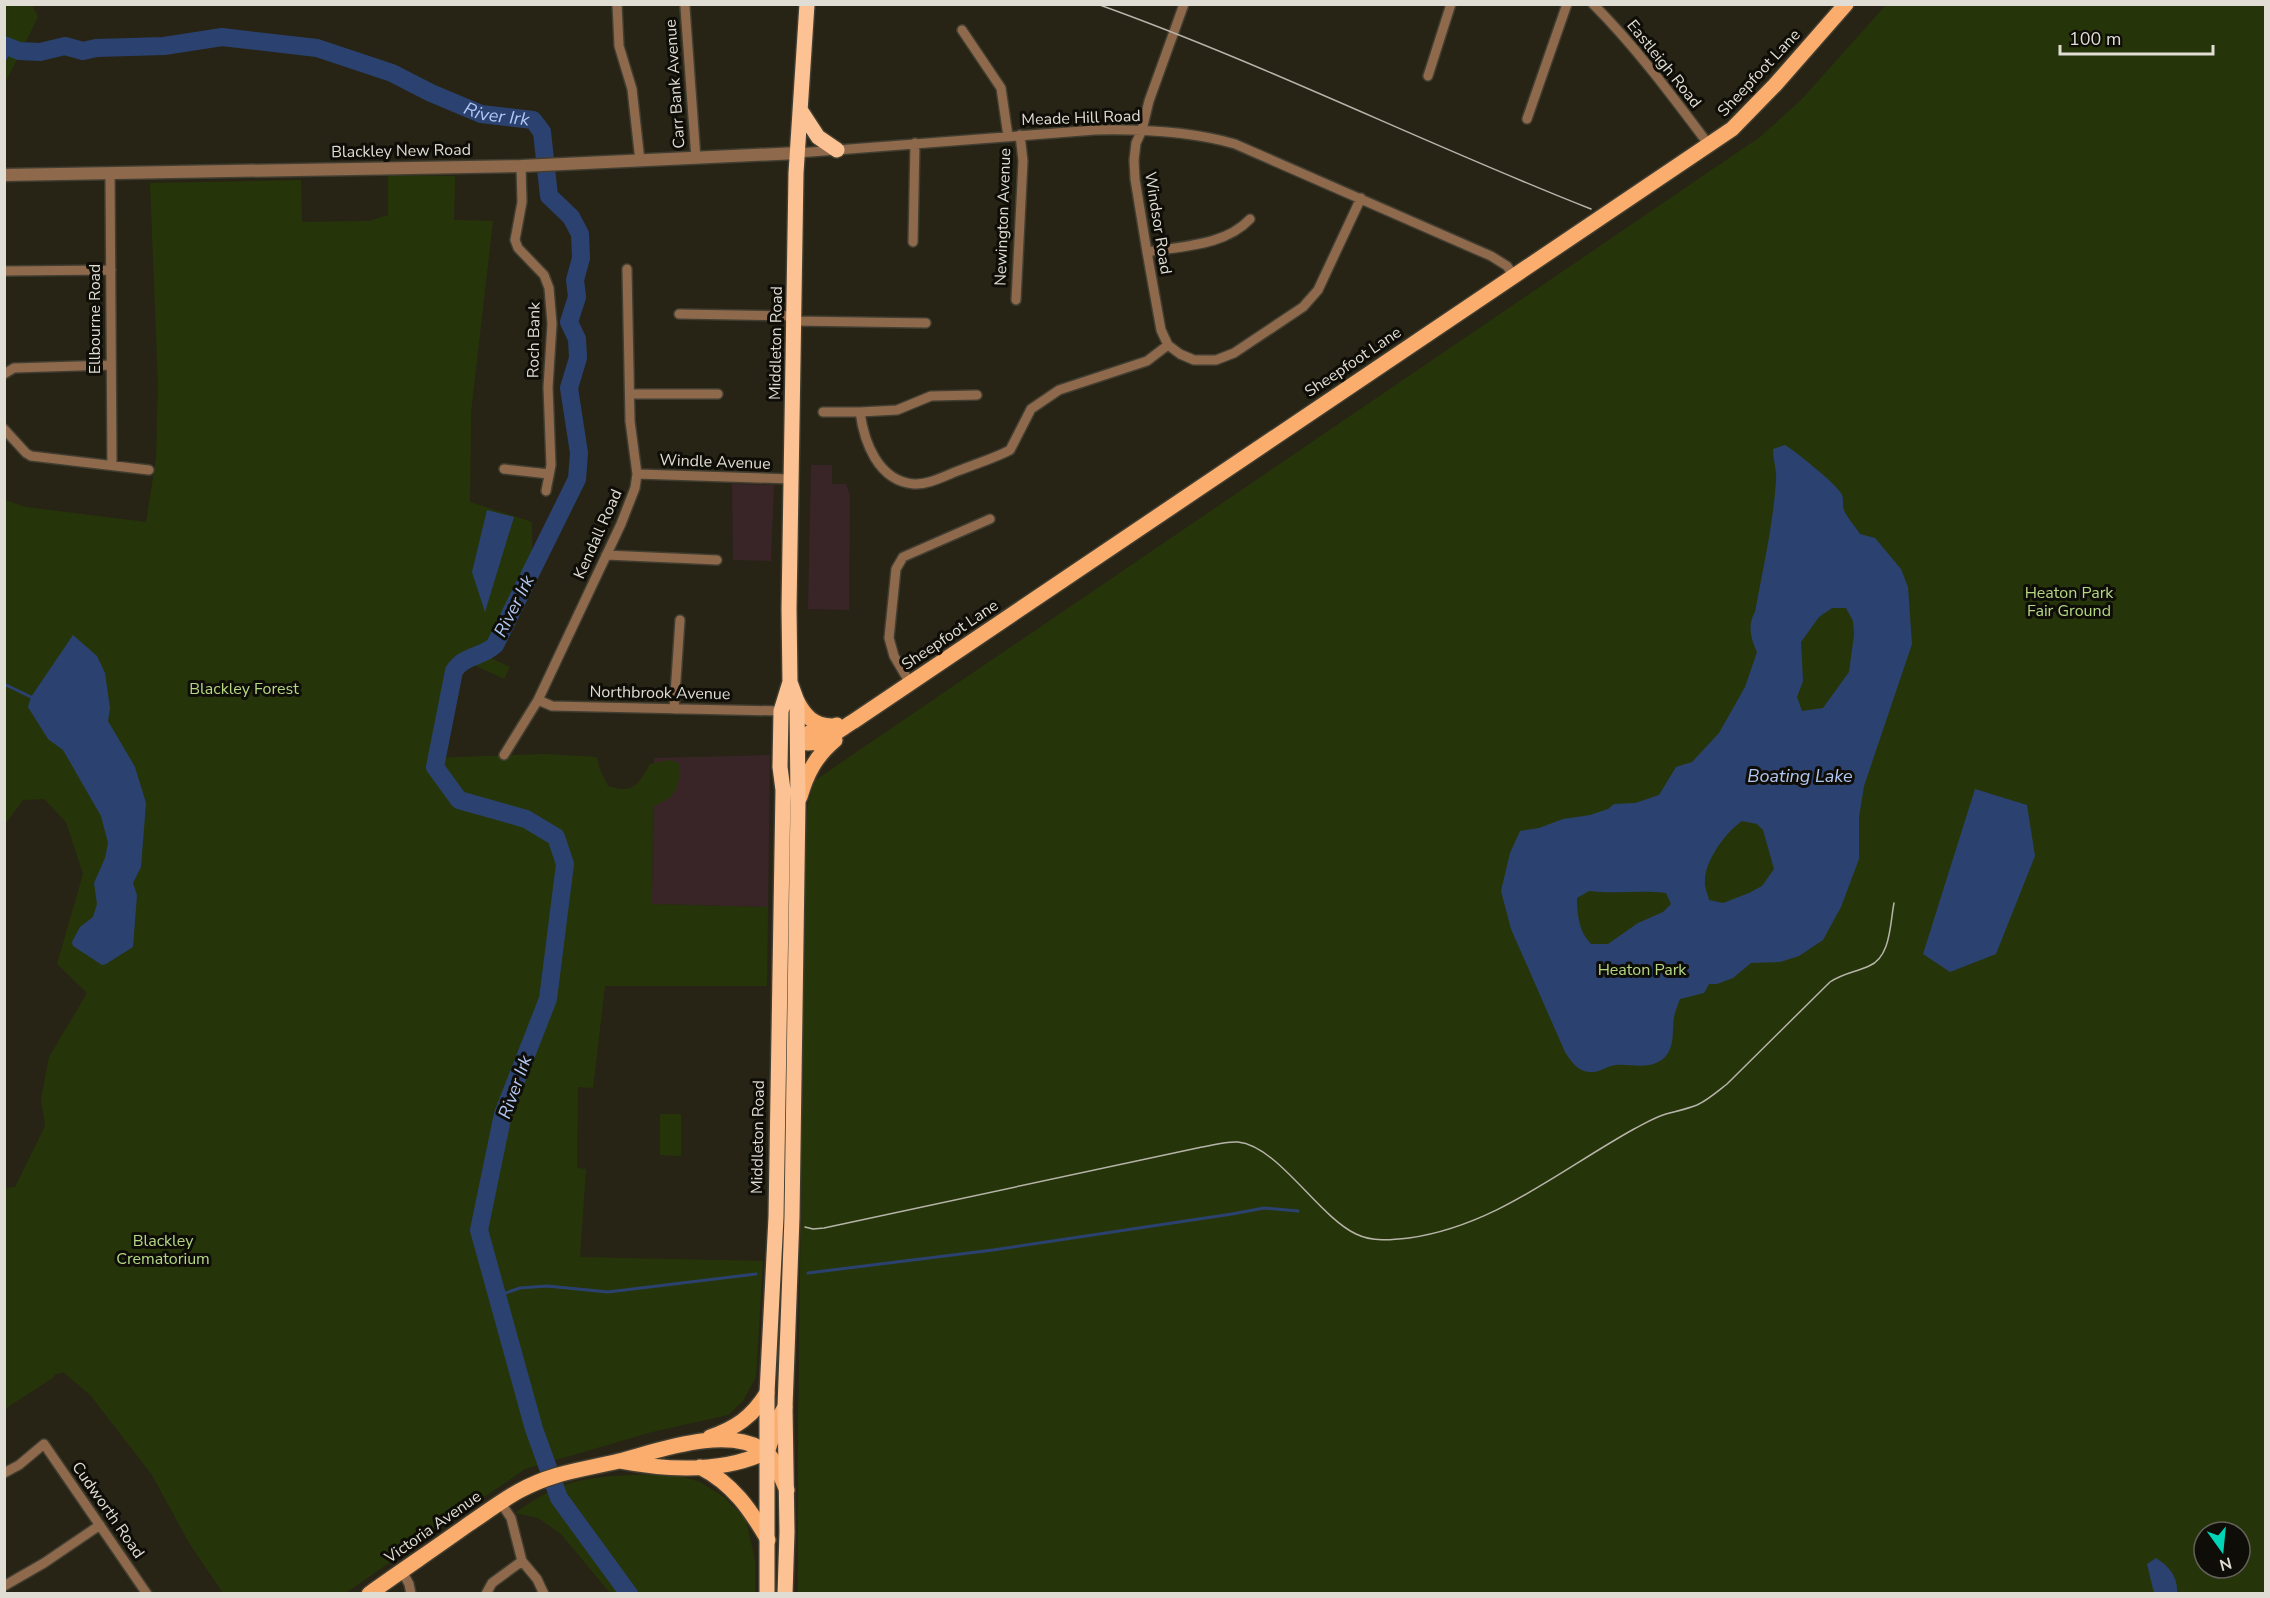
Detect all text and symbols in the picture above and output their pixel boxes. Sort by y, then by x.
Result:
street label: Eastleigh Road [1622,15,1706,113]
scale bar [2060,18,2213,56]
street label: Carr Bank Avenue [660,19,690,149]
street label: Sheepfoot Lane [1713,24,1805,122]
text: 100 m [2069,27,2121,51]
water label: River Irk [460,96,532,132]
street label: Meade Hill Road [1021,105,1141,131]
street label: Blackley New Road [331,139,471,163]
street label: Newington Avenue [990,148,1016,286]
street label: Windsor Road [1139,170,1177,276]
street label: Ellbourne Road [84,264,106,374]
street label: Middleton Road [764,286,788,400]
street label: Roch Bank [522,301,546,378]
street label: Sheepfoot Lane [1300,321,1406,403]
street label: Windle Avenue [659,449,771,475]
street label: Kendall Road [568,486,628,582]
water label: River Irk [488,570,540,641]
park label: Heaton Park Fair Ground [2025,582,2114,622]
street label: Sheepfoot Lane [897,594,1003,676]
park label: Blackley Forest [189,678,299,700]
street label: Northbrook Avenue [589,681,731,705]
water label: Boating Lake [1747,764,1853,788]
park label: Heaton Park [1598,959,1687,981]
water label: River Irk [492,1051,538,1122]
street label: Middleton Road [746,1080,770,1194]
park label: Blackley Crematorium [116,1230,210,1270]
street label: Cudworth Road [66,1457,150,1563]
street label: Victoria Avenue [380,1486,486,1569]
north arrow [2192,1520,2252,1580]
text: N [2217,1551,2234,1576]

